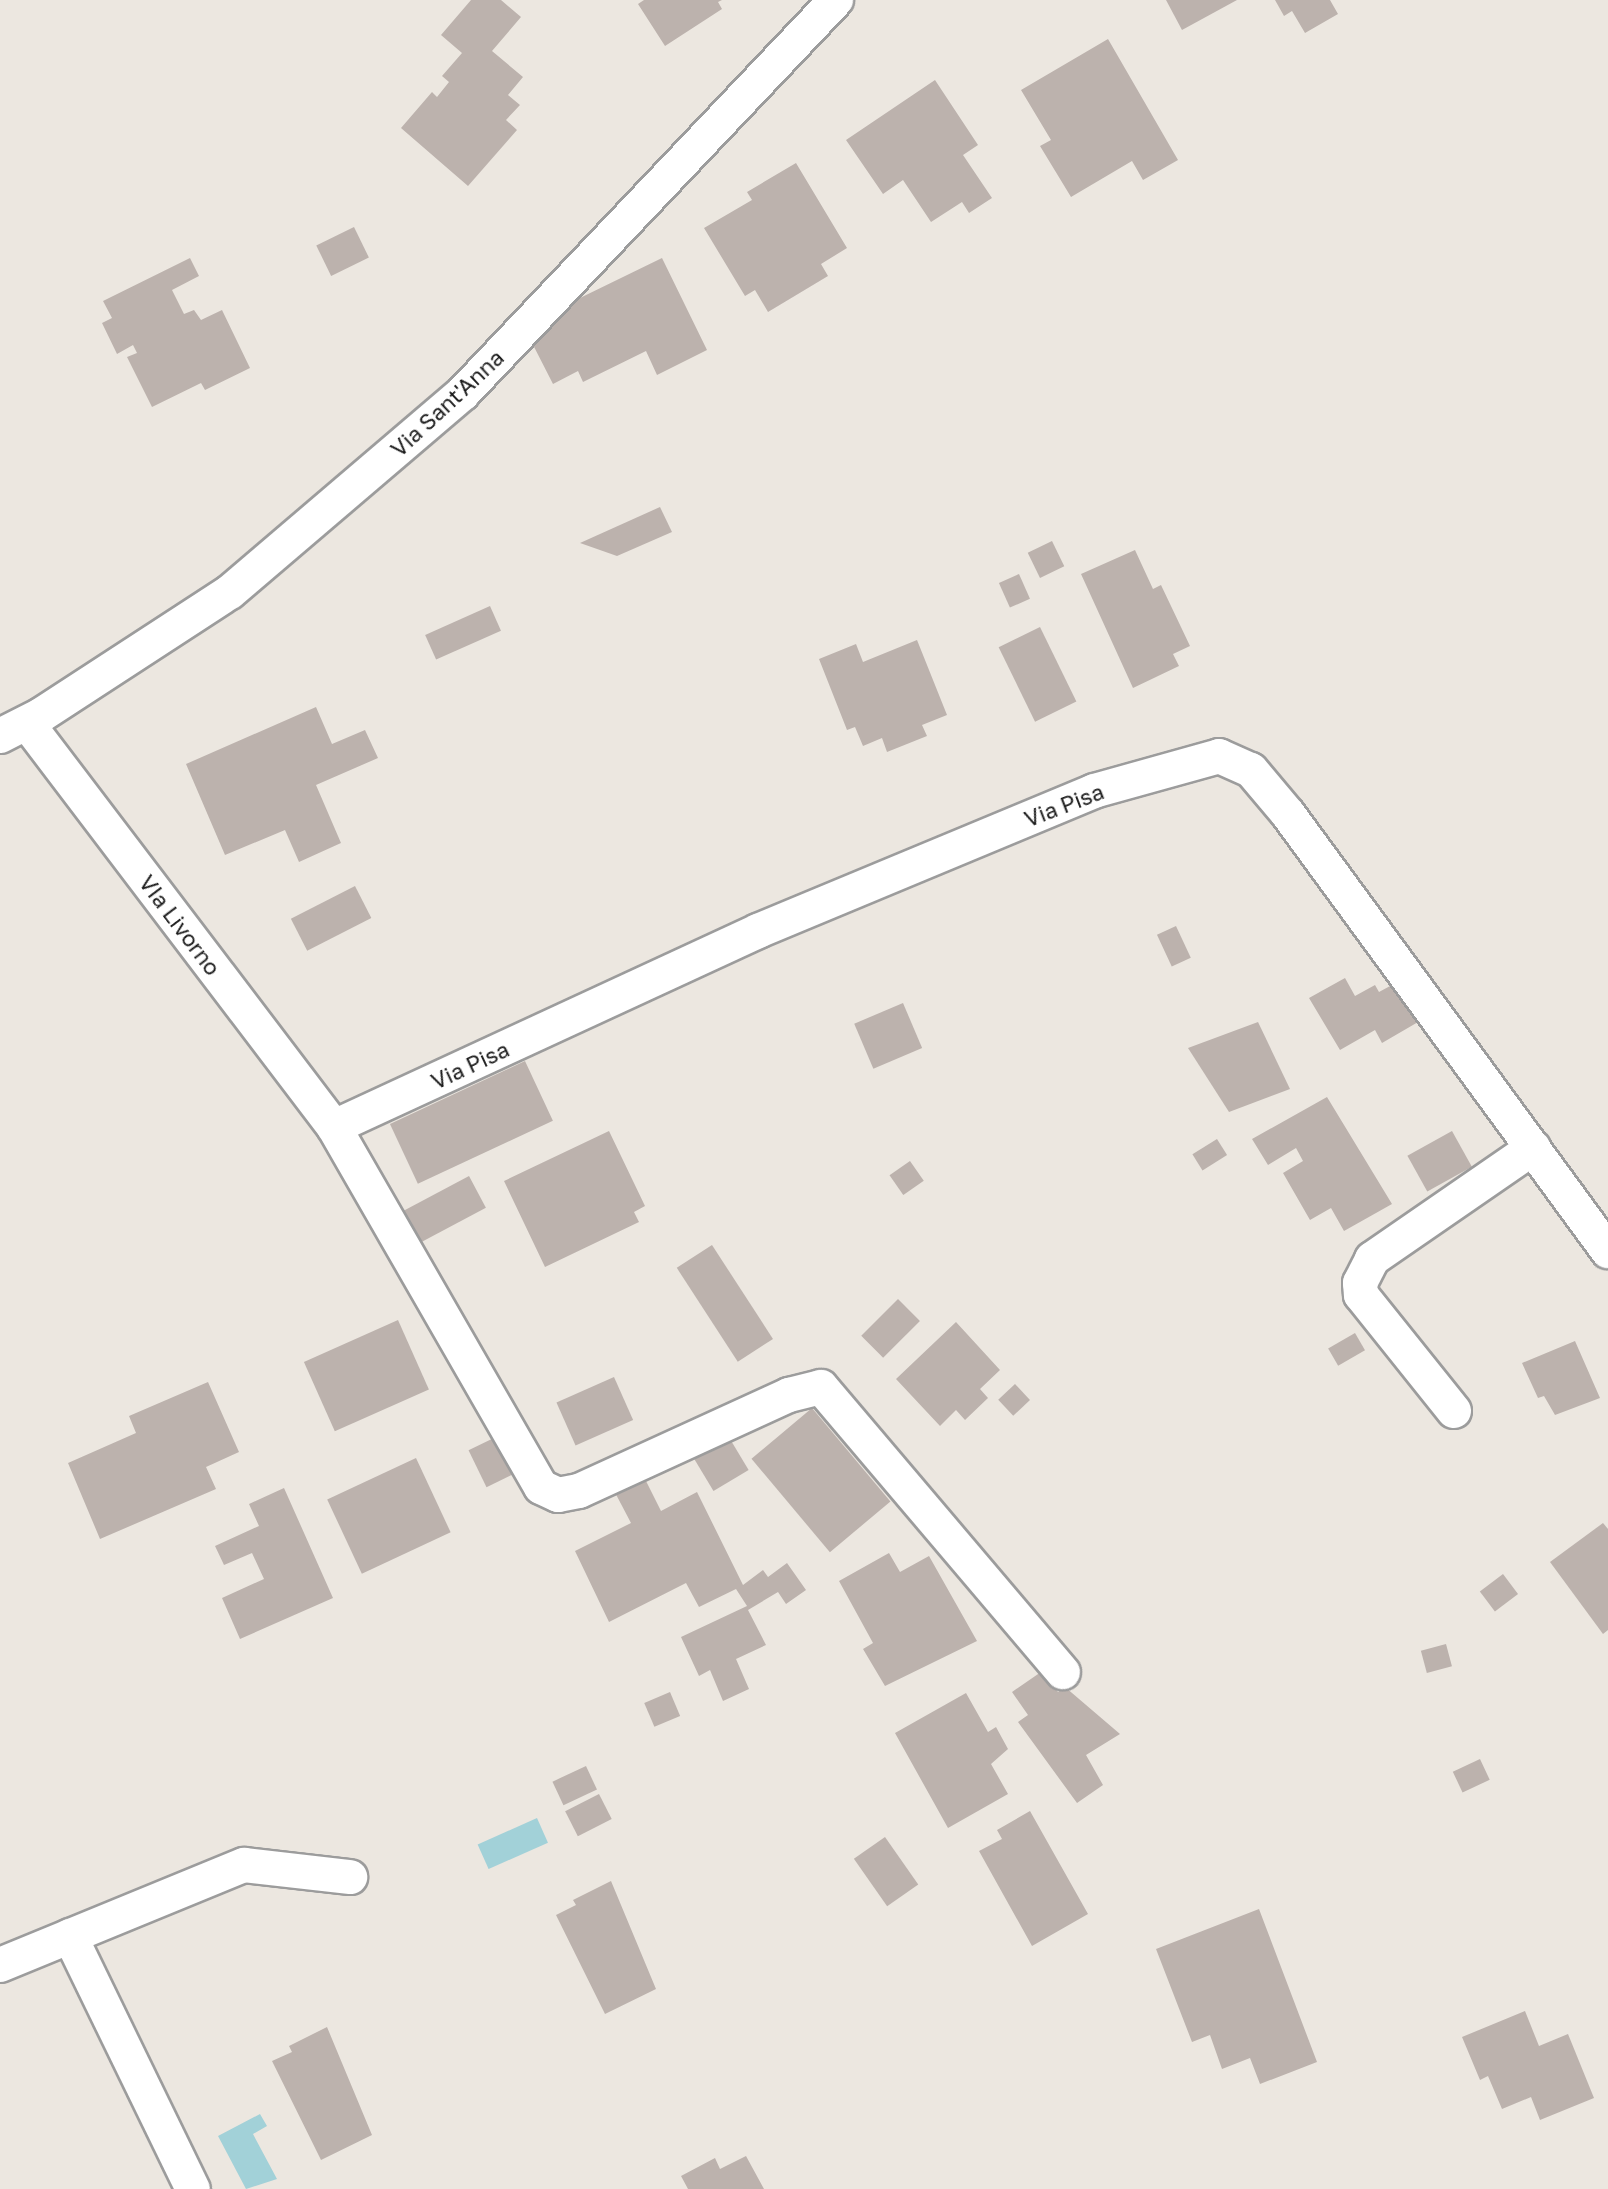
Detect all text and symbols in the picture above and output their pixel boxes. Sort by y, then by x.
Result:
street label: Via Sant'Anna [385,344,509,462]
street label: Via Pisa [1021,778,1107,832]
street label: VIa Livorno [134,870,226,980]
street label: Via Pisa [427,1036,513,1094]

